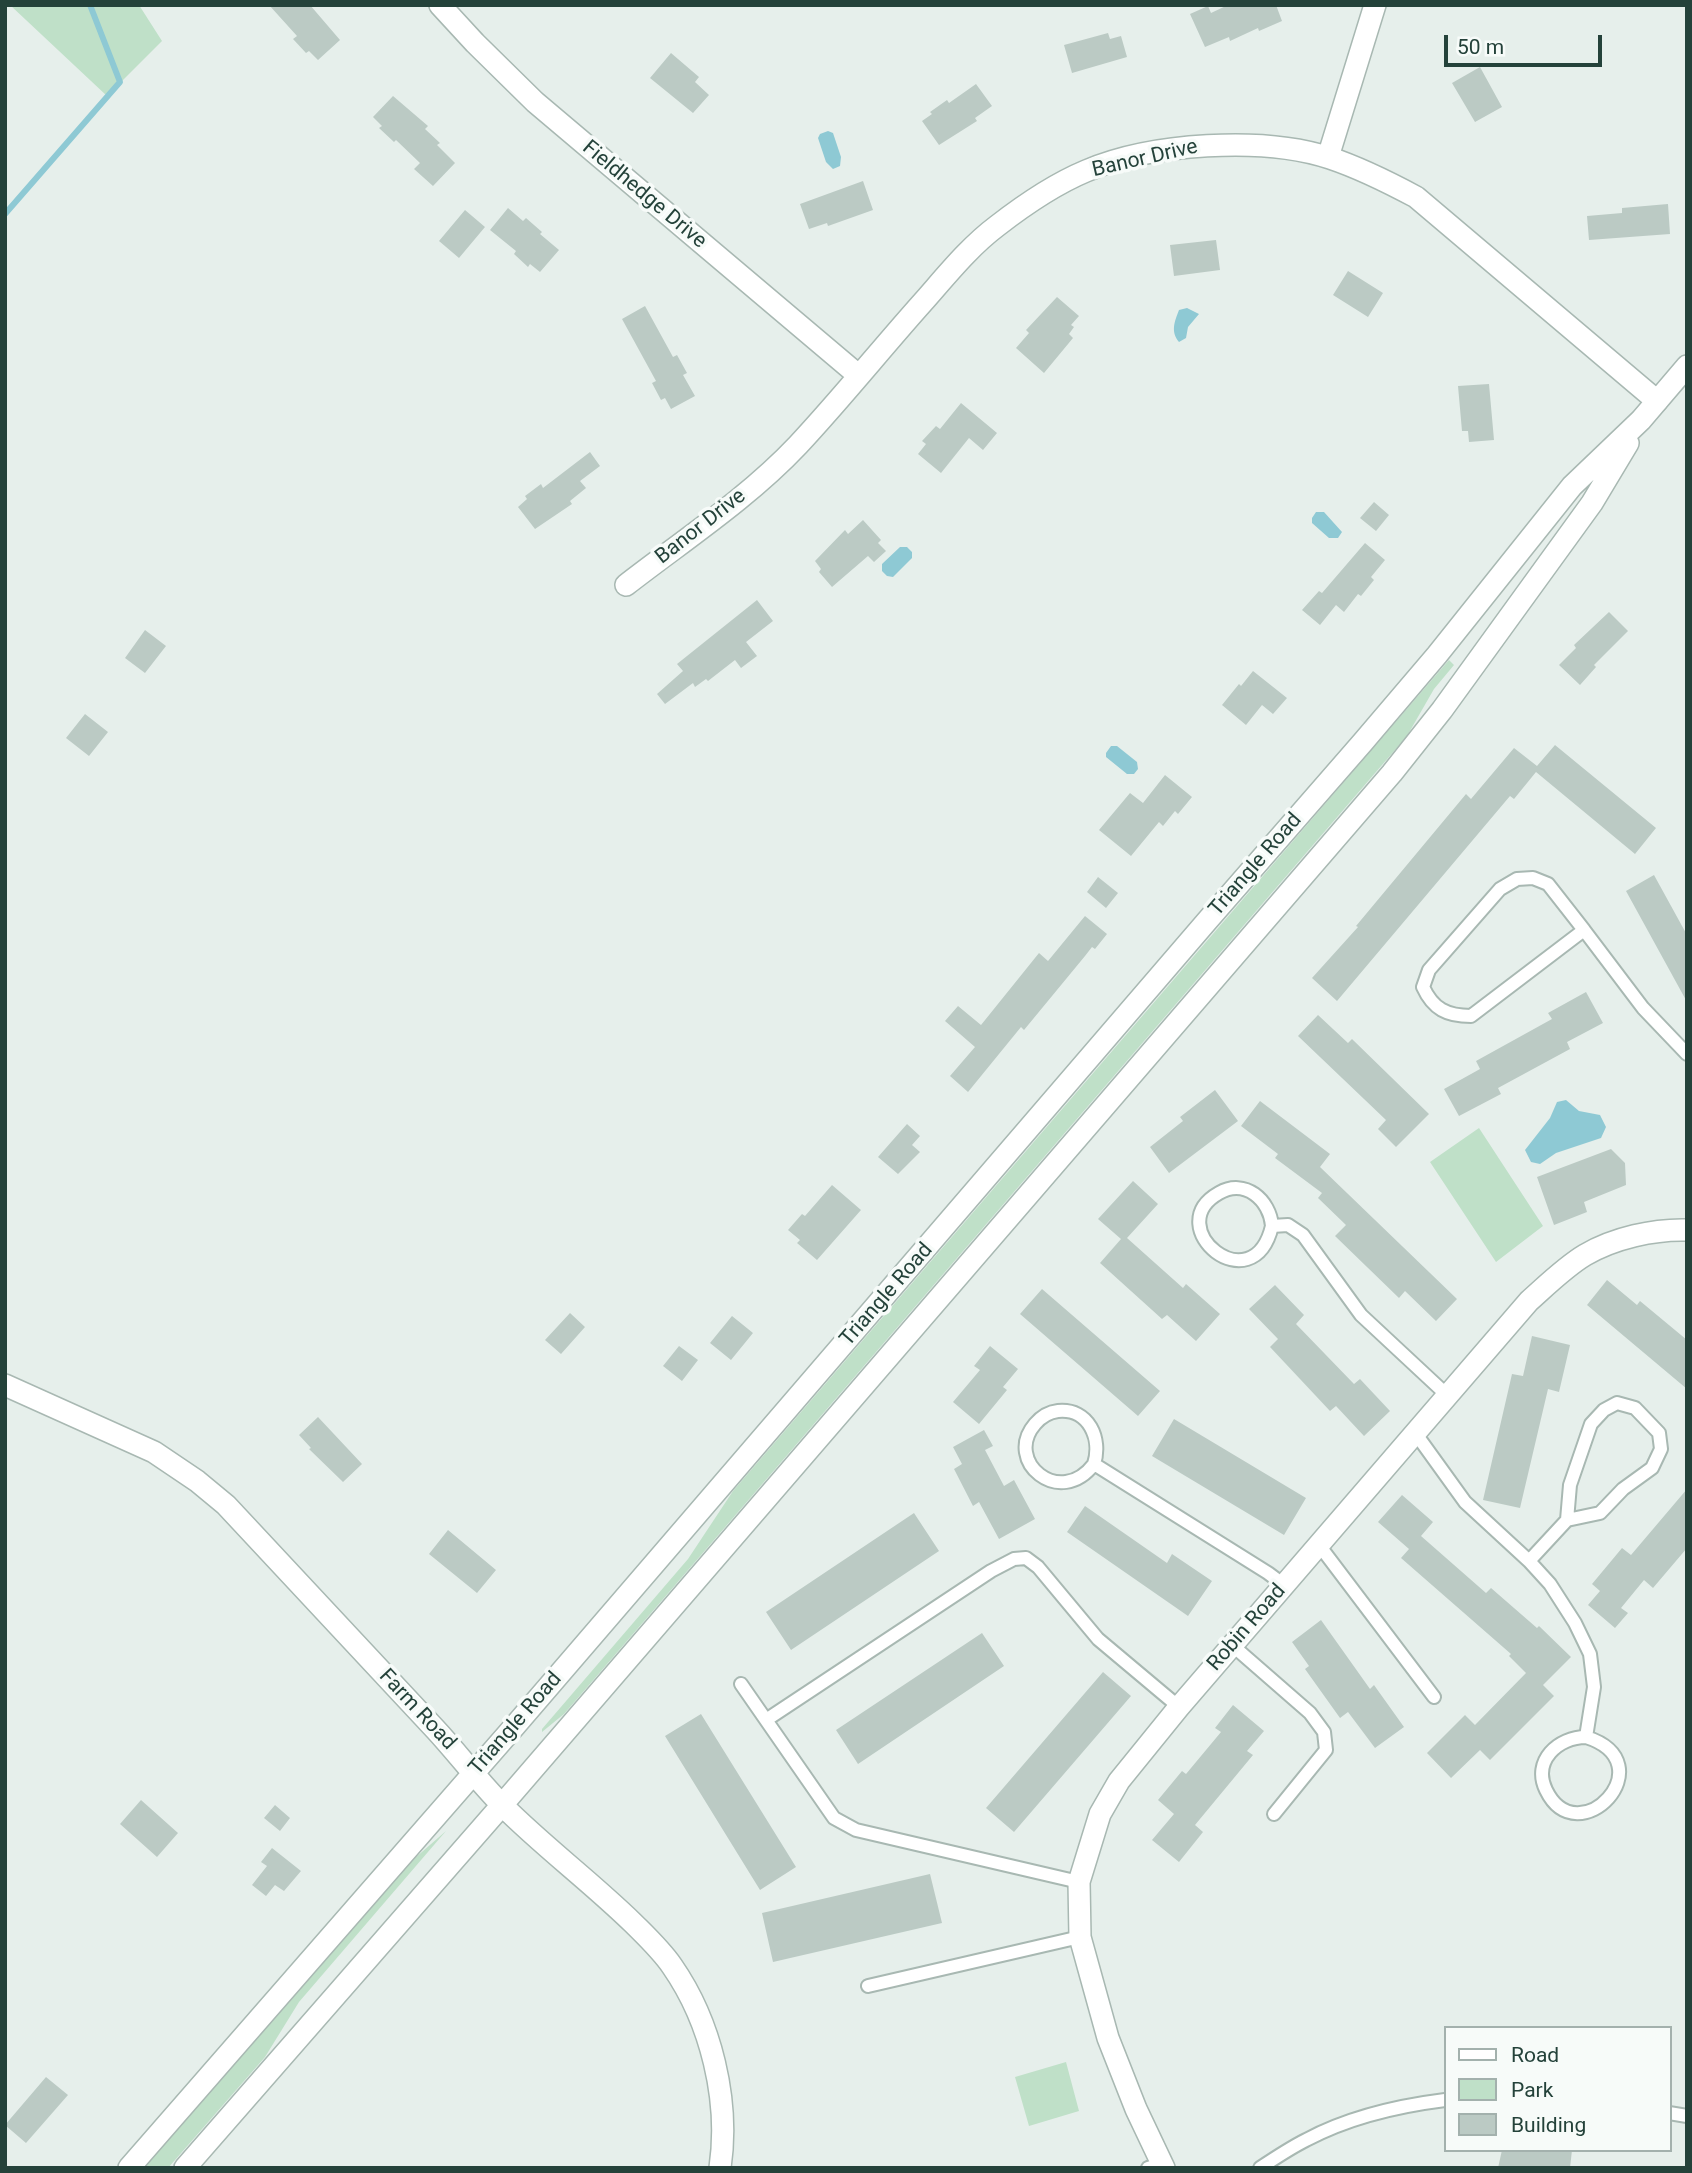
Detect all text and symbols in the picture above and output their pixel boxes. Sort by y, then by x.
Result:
scale bar [1447,21,1604,65]
text: 50 m [1457,35,1504,59]
street label: Banor Drive [1090,135,1200,183]
street label: Fieldhedge Drive [577,136,711,254]
street label: Banor Drive [651,484,751,570]
street label: Triangle Road [1204,808,1308,922]
street label: Triangle Road [835,1238,939,1352]
street label: Robin Road [1202,1579,1292,1677]
street label: Farm Road [373,1664,461,1756]
street label: Triangle Road [464,1667,568,1781]
legend [1444,2026,1671,2152]
text: Road [1511,2043,1559,2067]
text: Park [1511,2078,1553,2102]
text: Building [1511,2113,1586,2137]

